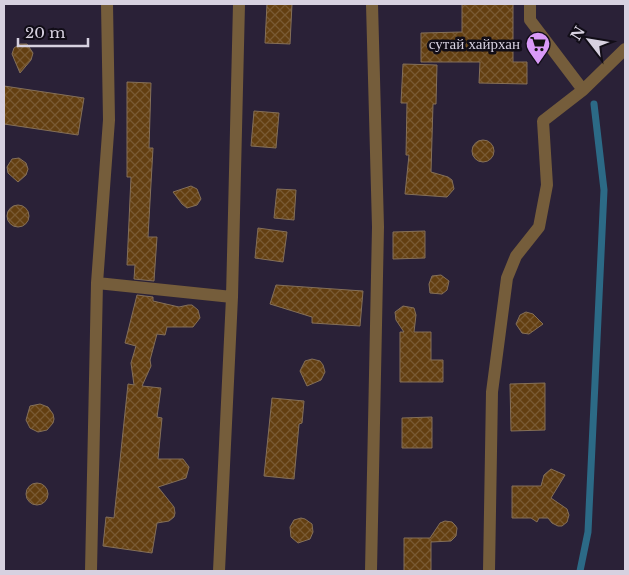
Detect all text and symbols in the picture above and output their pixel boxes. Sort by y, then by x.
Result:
scale bar [18,15,88,47]
north arrow [564,15,614,65]
text: 20 m [25,23,65,42]
text: N [567,23,589,44]
supermarket icon: сутай хайрхан [525,31,551,65]
place label: сутай хайрхан [429,34,520,53]

